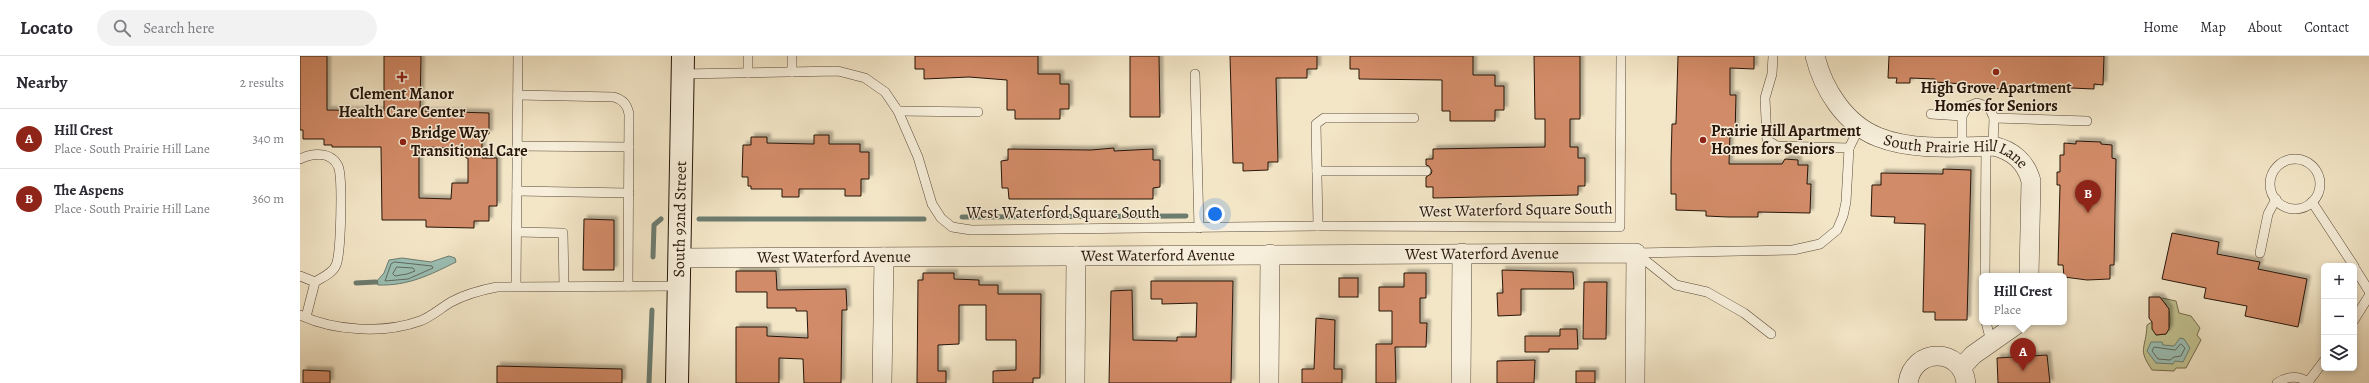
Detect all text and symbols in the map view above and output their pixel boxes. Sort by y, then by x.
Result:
search box [97,10,377,46]
text: Locato [20,15,73,41]
icon: search [111,17,133,39]
text: Search here [143,18,215,38]
text: Home [2143,18,2178,37]
text: Map [2200,18,2226,37]
text: About [2248,18,2282,37]
text: Contact [2304,18,2349,37]
marker: High Grove Apartment Homes for Seniors [1991,67,2001,77]
text: Nearby [16,71,67,94]
marker: Clement Manor Health Care Center [396,71,408,83]
text: 2 results [240,74,284,91]
place label: High Grove Apartment Homes for Seniors [1920,77,2072,117]
place label: Clement Manor Health Care Center [338,83,466,123]
text: Hill Crest [54,120,113,140]
place label: Prairie Hill Apartment Homes for Seniors [1711,120,1862,160]
place label: Bridge Way Transitional Care [411,122,528,162]
street label: South Prairie Hill Lane [1881,129,2033,173]
text: A [25,130,33,147]
text: 340 m [252,130,284,147]
marker: Prairie Hill Apartment Homes for Seniors [1698,135,1708,145]
marker: Bridge Way Transitional Care [398,137,408,147]
text: Place · South Prairie Hill Lane [54,140,210,157]
street label: South 92nd Street [668,161,692,278]
text: The Aspens [54,180,124,200]
pin: B [2075,180,2101,213]
text: B [25,190,33,207]
text: 360 m [252,190,284,207]
street label: West Waterford Square South [1418,197,1613,223]
text: Place · South Prairie Hill Lane [54,200,210,217]
street label: West Waterford Square South [965,202,1160,224]
your location [1205,204,1225,224]
street label: West Waterford Avenue [1404,242,1559,265]
street label: West Waterford Avenue [1080,244,1235,267]
street label: West Waterford Avenue [756,246,911,269]
map controls [2321,263,2357,371]
button: + [2321,263,2357,299]
popup [1979,273,2067,325]
text: Hill Crest [1993,281,2053,301]
button: − [2321,299,2357,335]
text: Place [1993,301,2021,318]
button: layers [2321,335,2357,371]
pin: A [2010,338,2036,371]

